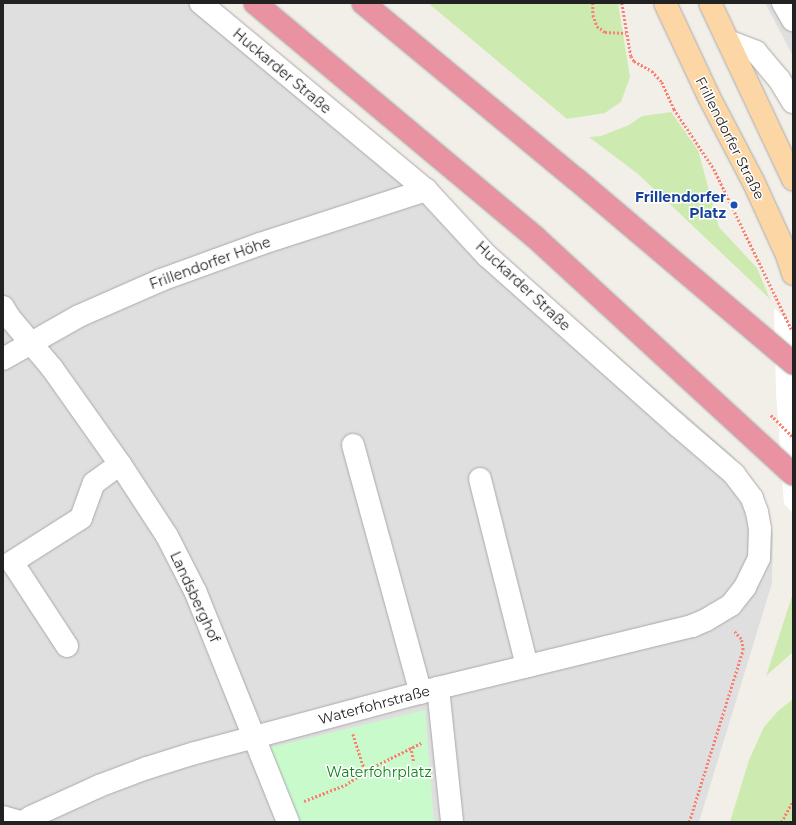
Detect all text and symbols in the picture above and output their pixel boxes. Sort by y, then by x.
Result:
street label: Huckarder Straße [229,25,335,117]
street label: Frillendorfer Straße [692,74,768,202]
place label: Frillendorfer Platz [635,189,726,222]
marker: Frillendorfer Platz [729,200,739,210]
street label: Frillendorfer Höhe [147,233,273,293]
street label: Huckarder Straße [472,238,574,334]
street label: Landsberghof [167,549,223,645]
street label: Waterfohrstraße [316,682,432,728]
park label: Waterfohrplatz [326,764,432,780]

